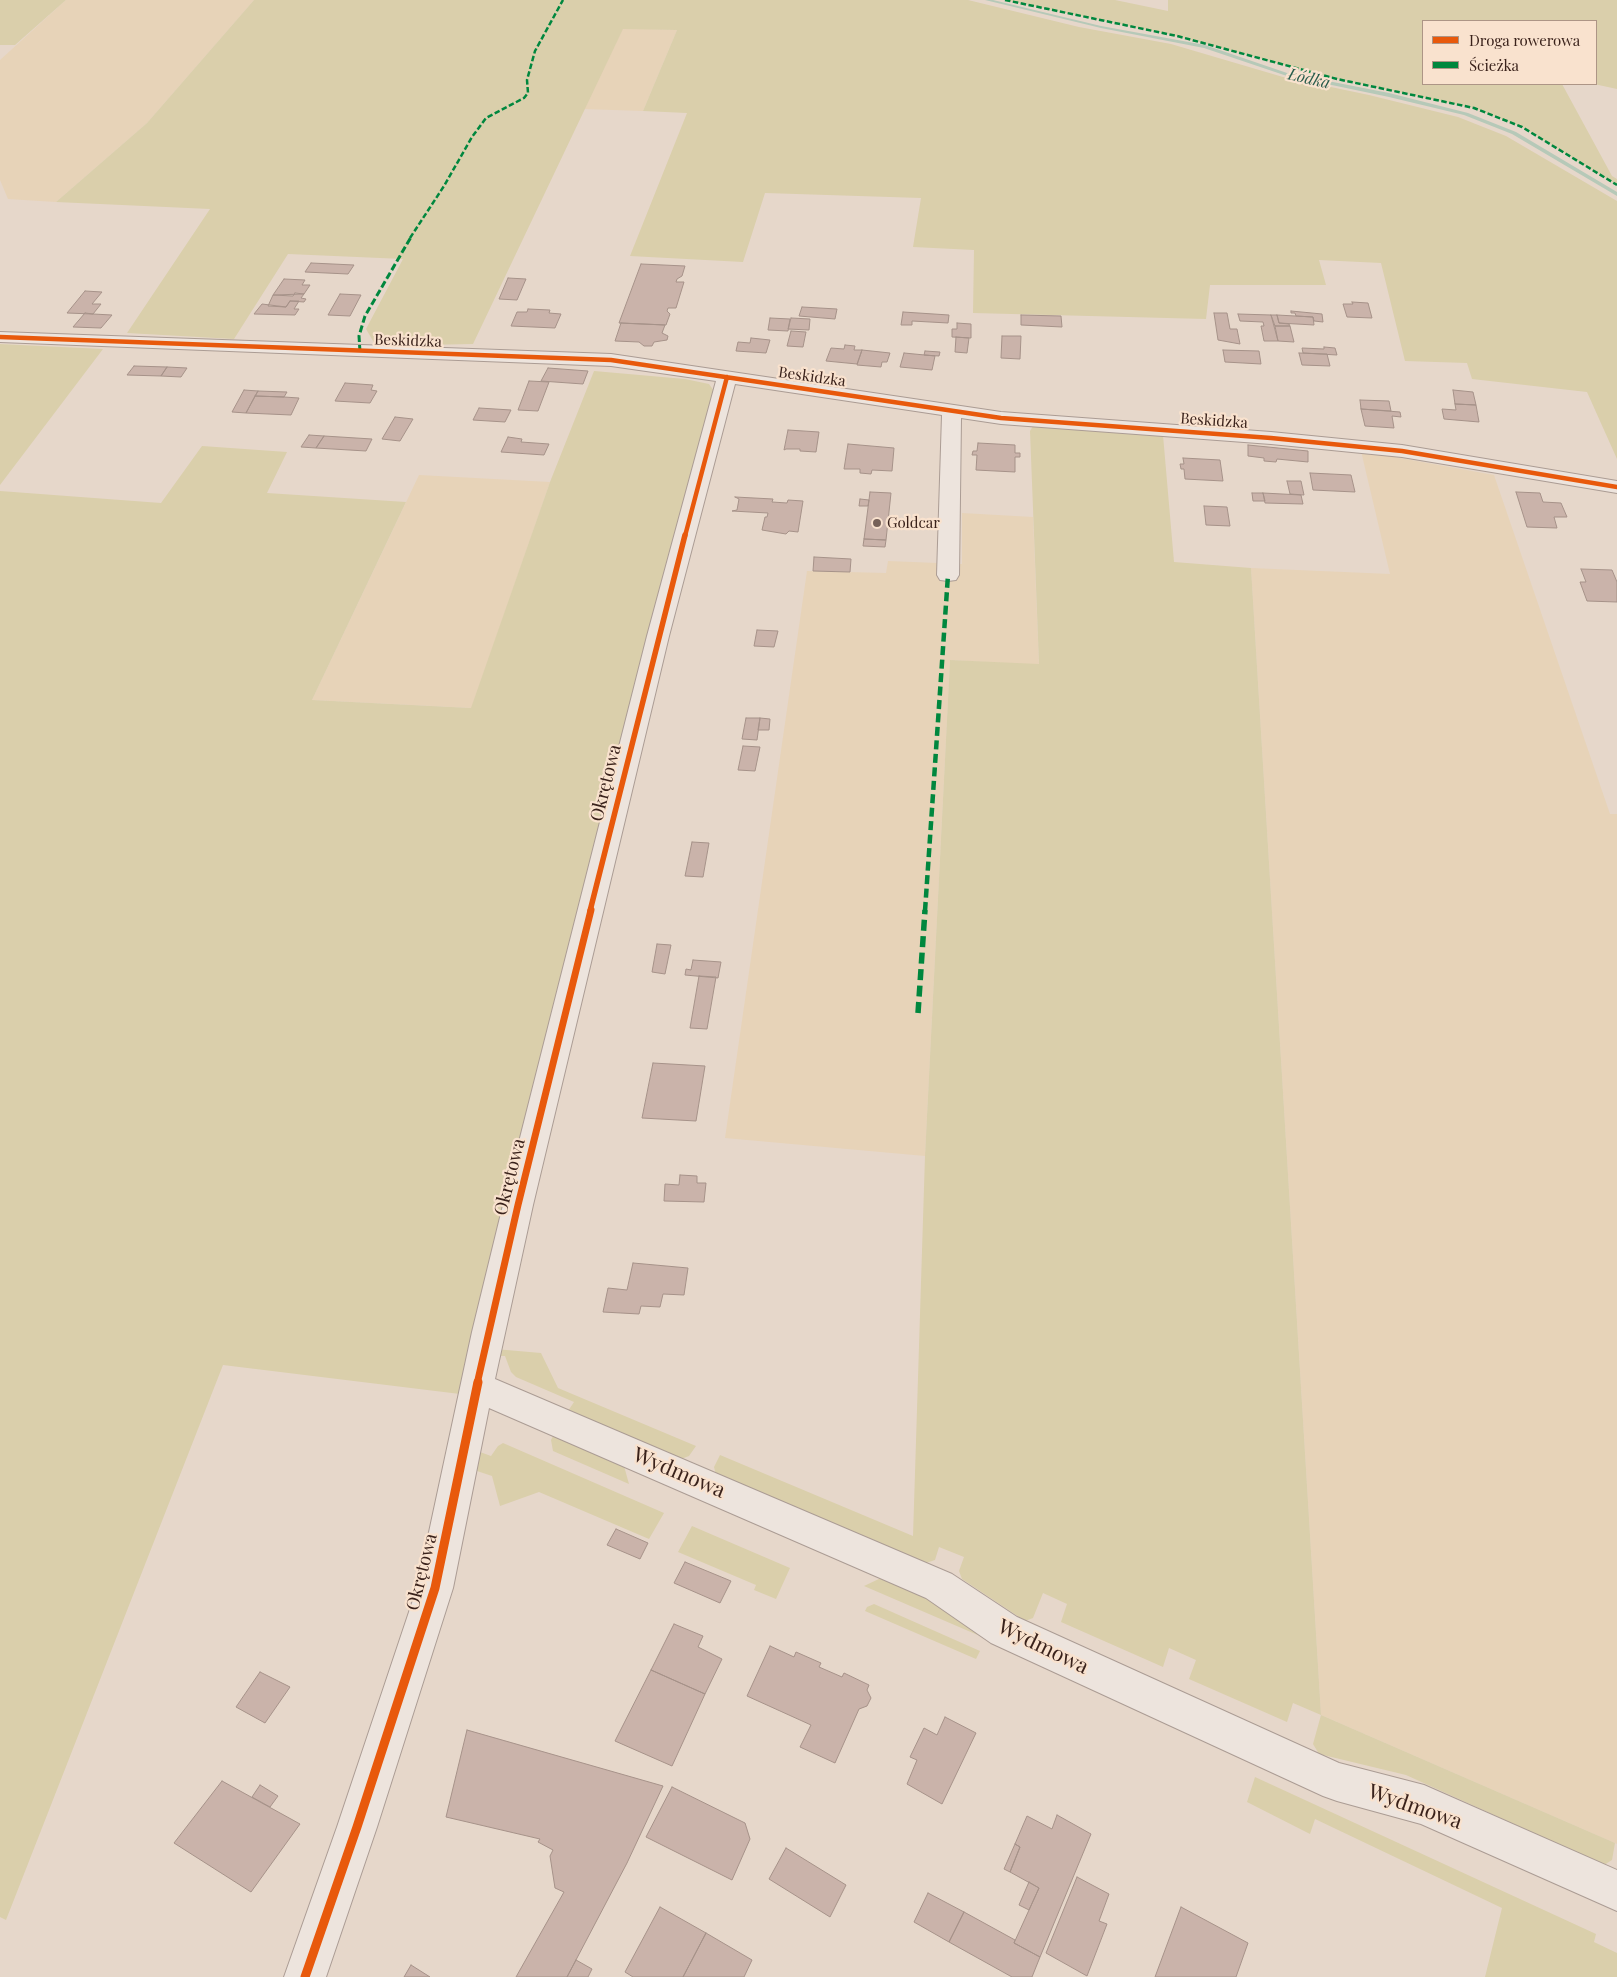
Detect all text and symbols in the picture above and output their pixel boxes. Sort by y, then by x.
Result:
legend [1422,20,1597,85]
text: Droga rowerowa [1469,30,1580,50]
text: Ścieżka [1469,55,1519,75]
water label: Łódka [1286,65,1332,93]
street label: Beskidzka [374,331,442,351]
street label: Beskidzka [777,363,847,391]
street label: Beskidzka [1180,410,1248,432]
place label: Goldcar [887,514,940,532]
marker: Goldcar [871,517,883,529]
street label: Okrętowa [586,742,626,824]
street label: Okrętowa [490,1136,530,1218]
street label: Wydmowa [629,1442,729,1504]
street label: Okrętowa [402,1531,442,1613]
street label: Wydmowa [994,1614,1092,1680]
street label: Wydmowa [1365,1779,1465,1835]

